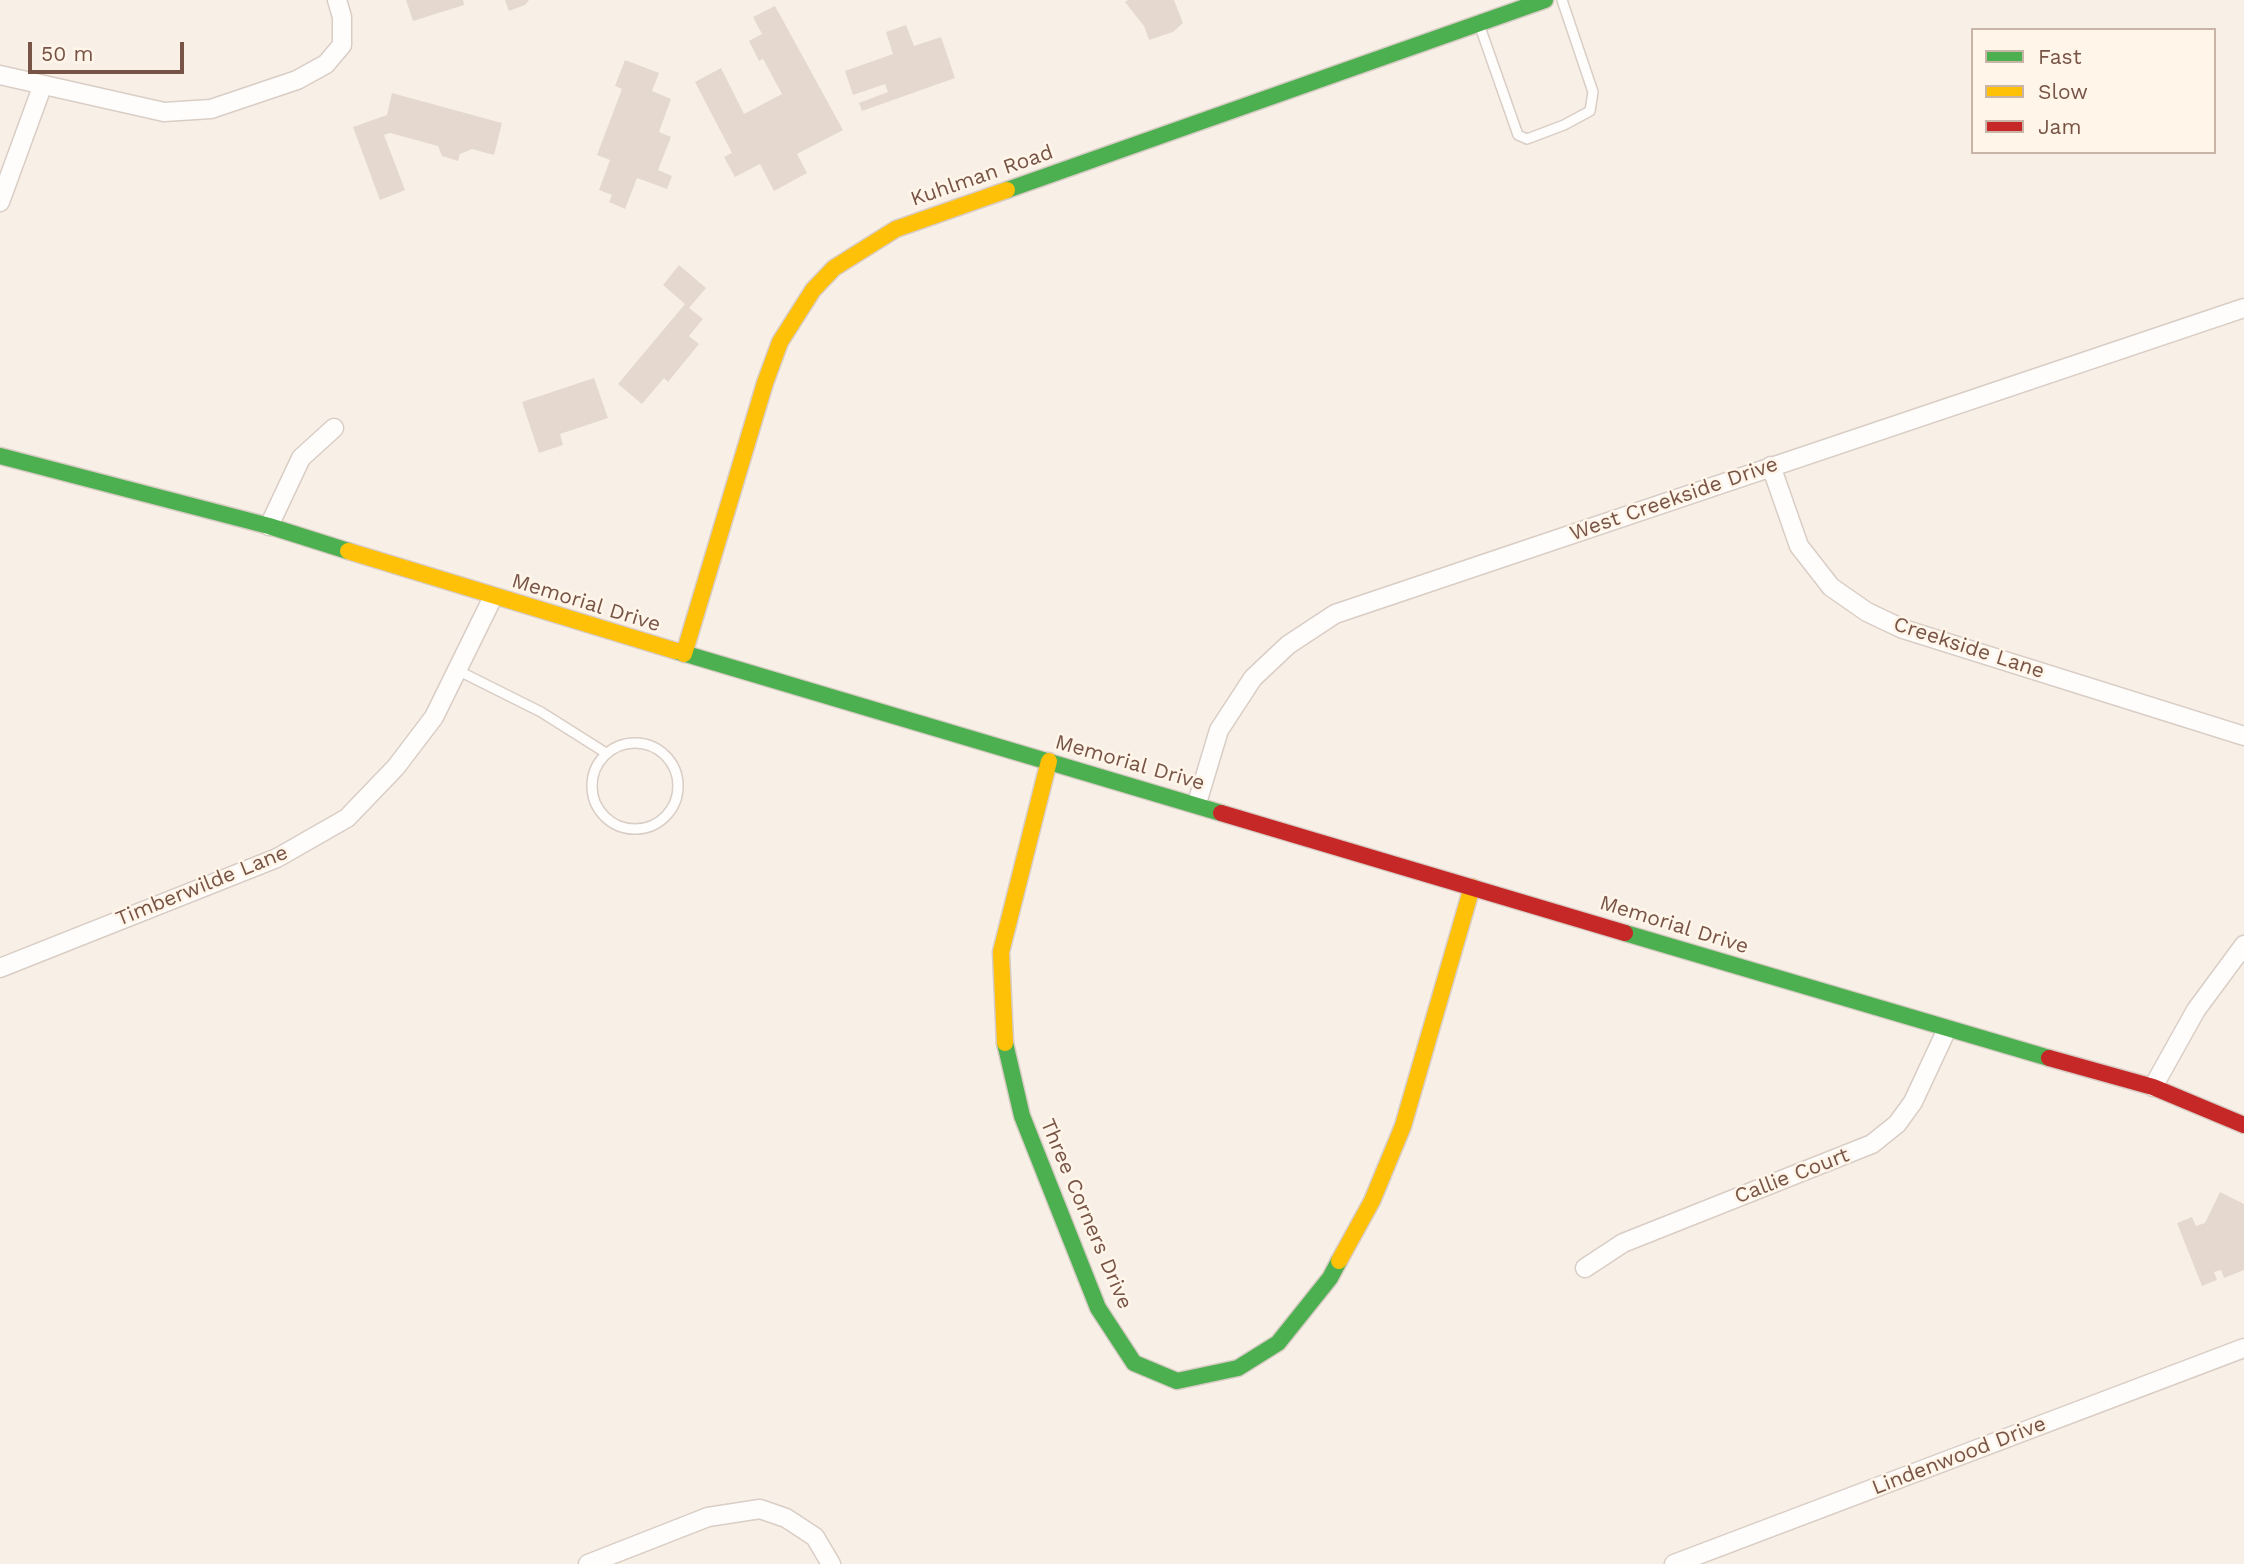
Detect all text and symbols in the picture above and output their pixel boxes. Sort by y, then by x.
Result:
scale bar [32,28,187,72]
legend [1971,28,2216,154]
text: 50 m [41,41,93,66]
text: Fast [2038,44,2082,69]
text: Slow [2038,79,2088,104]
text: Jam [2038,114,2081,139]
street label: Kuhlman Road [907,140,1057,212]
street label: West Creekside Drive [1567,452,1781,546]
street label: Memorial Drive [509,568,663,638]
street label: Creekside Lane [1890,612,2048,684]
street label: Memorial Drive [1052,730,1208,796]
street label: Timberwilde Lane [112,840,292,932]
street label: Memorial Drive [1597,890,1751,960]
street label: Three Corners Drive [1035,1115,1137,1313]
street label: Callie Court [1731,1143,1853,1209]
street label: Lindenwood Drive [1868,1411,2050,1501]

